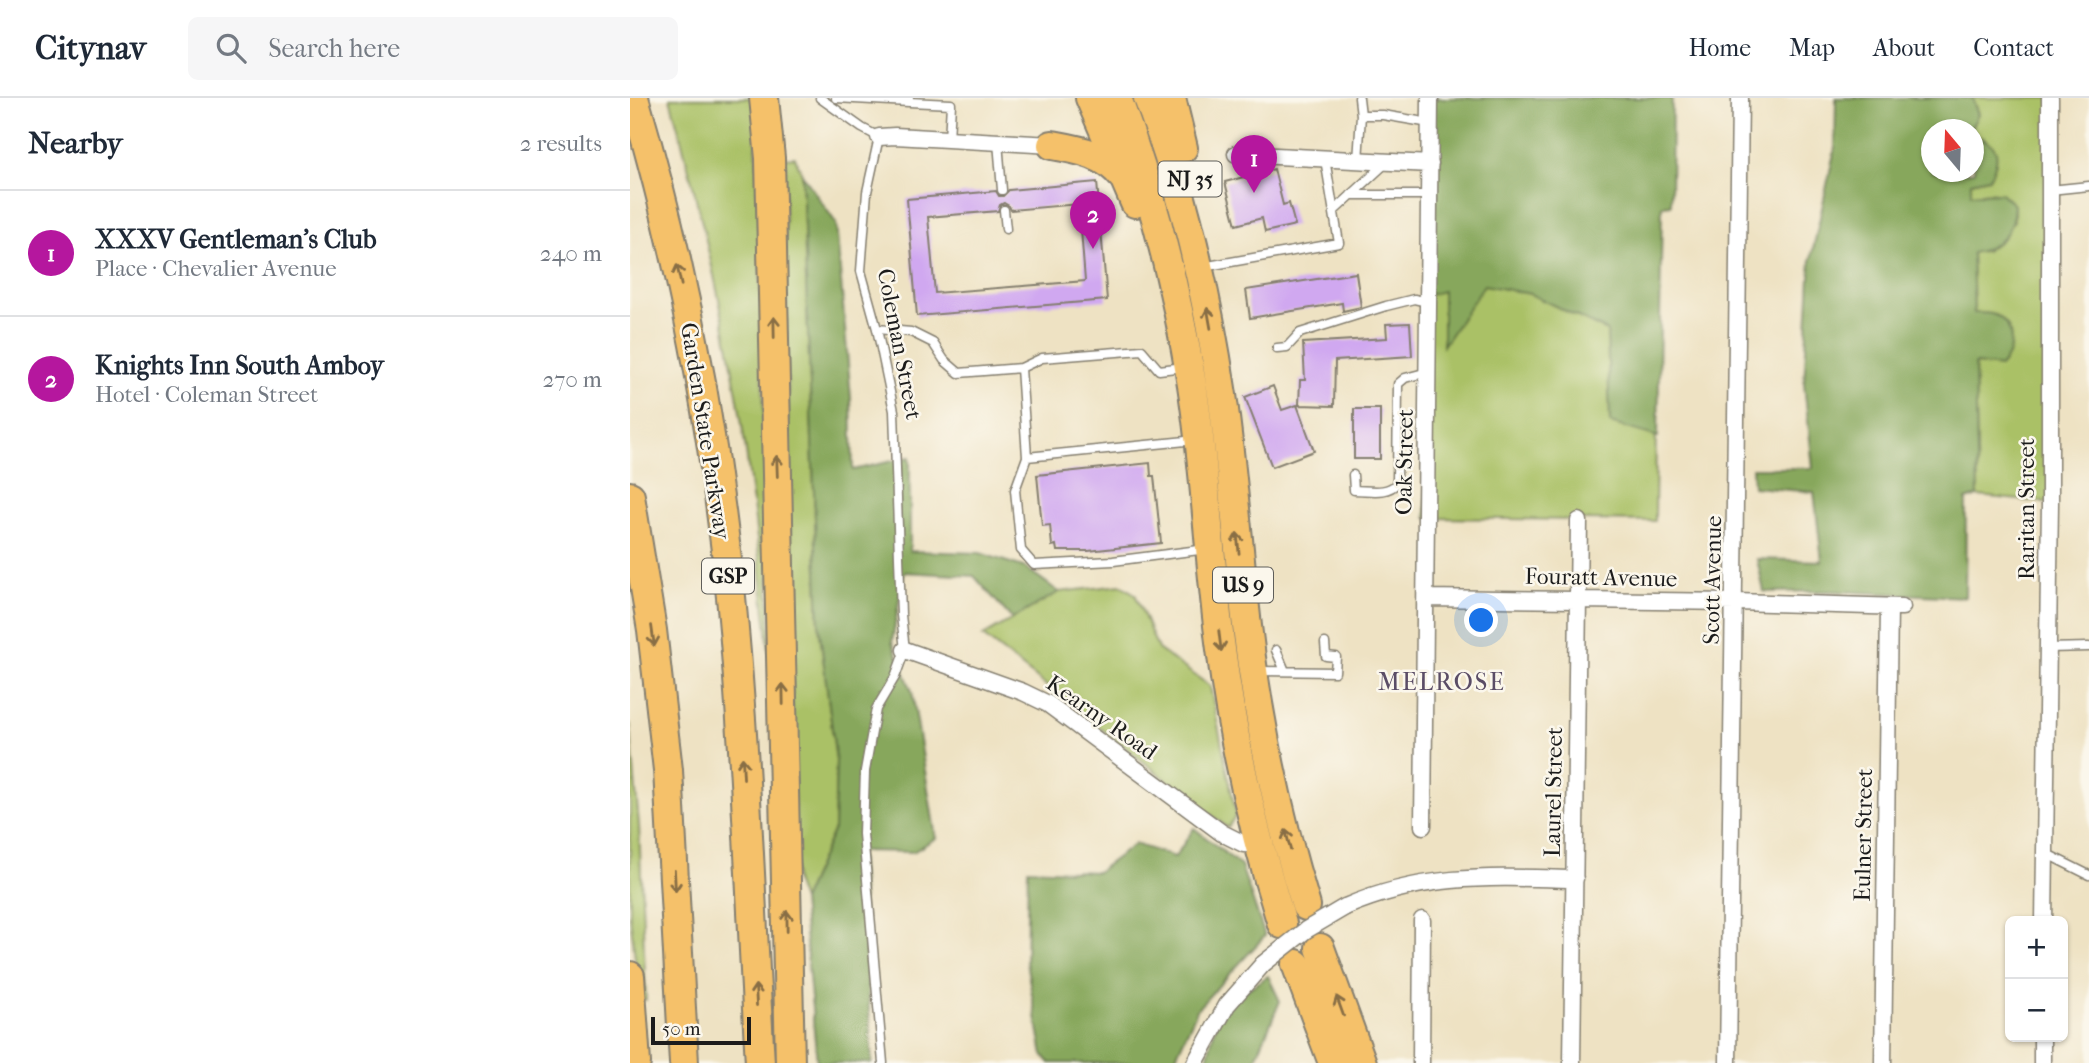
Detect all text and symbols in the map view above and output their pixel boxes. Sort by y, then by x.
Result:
search box [188,17,678,80]
text: Citynav [35,29,146,68]
icon: search [212,29,250,67]
text: Search here [268,33,400,64]
text: Home [1689,34,1751,62]
text: Map [1789,34,1835,62]
text: About [1873,34,1935,62]
text: Contact [1973,34,2054,62]
north arrow [1921,119,1984,182]
text: Nearby [28,126,123,161]
text: 2 results [520,130,602,157]
pin: 1 [1231,135,1277,193]
road number: NJ 35 [1158,162,1222,196]
pin: 2 [1070,191,1116,249]
text: XXXV Gentleman's Club [95,224,377,255]
text: 1 [47,240,55,267]
text: 240 m [540,240,602,267]
text: Place · Chevalier Avenue [95,255,337,282]
one-way arrow [672,264,686,287]
street label: Coleman Street [872,266,927,422]
one-way arrow [1202,307,1215,330]
one-way arrow [767,316,780,339]
street label: Garden State Parkway [675,321,736,542]
text: Knights Inn South Amboy [95,350,384,381]
text: 2 [45,366,57,393]
text: 270 m [542,366,602,393]
text: Hotel · Coleman Street [95,381,318,408]
street label: Oak Street [1390,409,1419,515]
street label: Raritan Street [2013,438,2040,580]
one-way arrow [770,455,783,478]
street label: Scott Avenue [1698,515,1727,645]
one-way arrow [1232,532,1245,555]
road number: GSP [702,559,754,594]
street label: Fouratt Avenue [1524,563,1678,592]
road number: US 9 [1213,568,1273,602]
your location [1464,603,1498,637]
one-way arrow [646,624,659,647]
one-way arrow [1214,629,1227,652]
district label: MELROSE [1378,668,1506,696]
street label: Kearny Road [1041,669,1163,766]
one-way arrow [776,683,790,706]
street label: Laurel Street [1539,727,1568,857]
one-way arrow [736,757,749,779]
street label: Eulner Street [1849,768,1878,902]
one-way arrow [1281,829,1294,852]
one-way arrow [669,869,682,891]
one-way arrow [780,910,794,933]
map controls [2005,916,2068,1042]
button: + [2005,916,2068,979]
button: − [2005,979,2068,1042]
one-way arrow [749,984,762,1007]
one-way arrow [1333,995,1345,1017]
scale bar [651,1014,751,1046]
text: 50 m [662,1018,701,1040]

